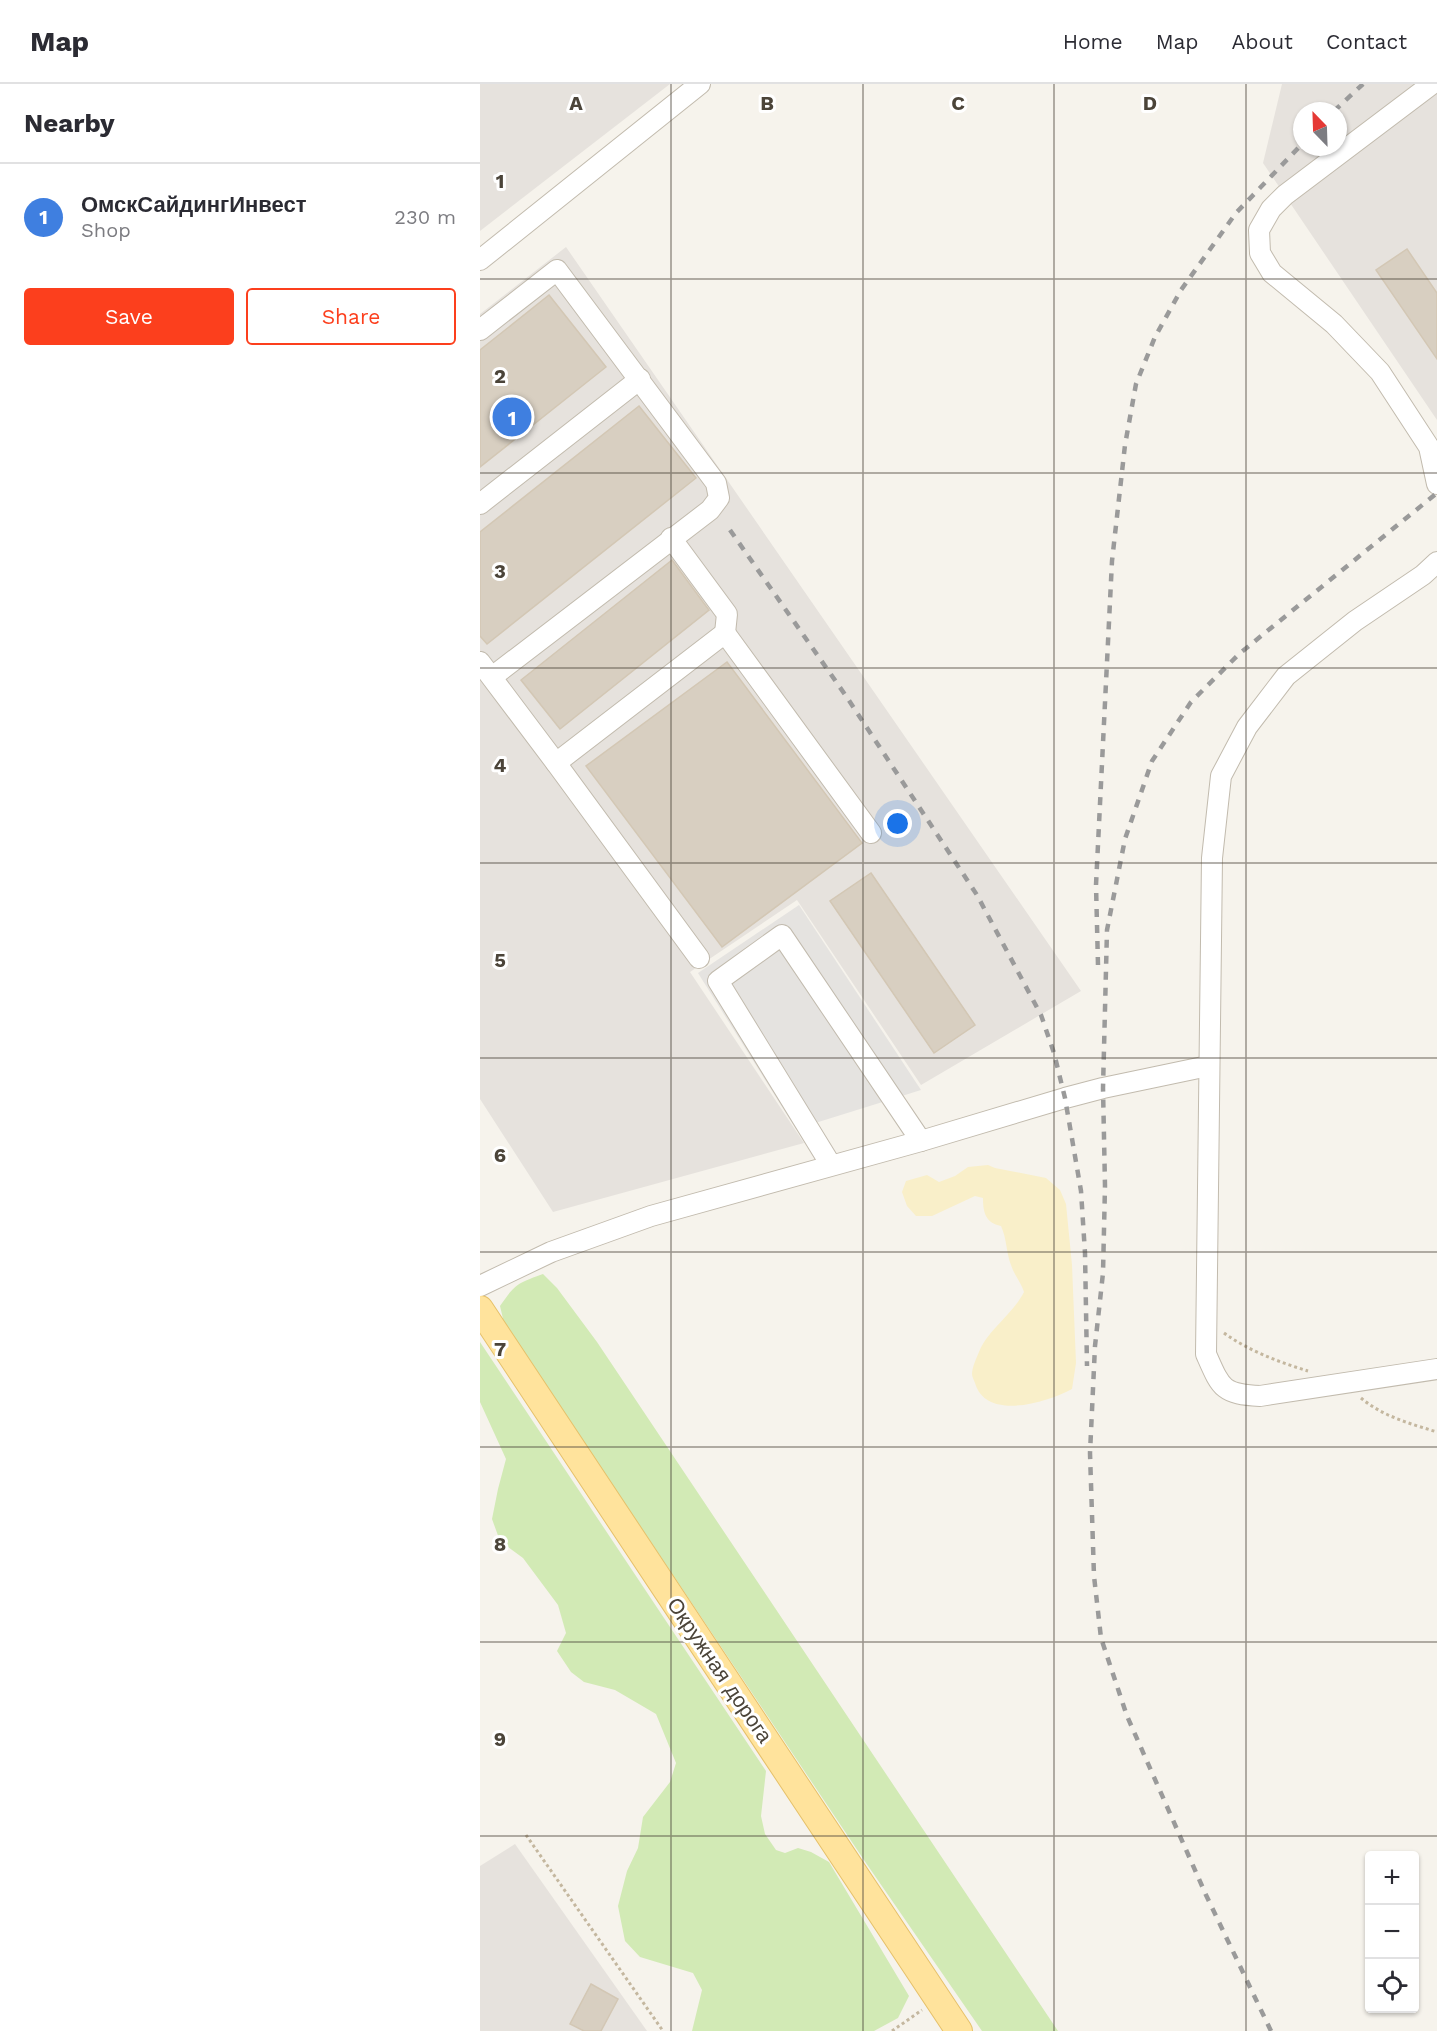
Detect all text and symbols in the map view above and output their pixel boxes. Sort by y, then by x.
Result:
text: Map [30,25,89,58]
text: Home [1063,29,1123,54]
text: Map [1156,29,1199,54]
text: About [1232,29,1293,54]
text: Contact [1326,29,1407,54]
text: A [569,91,583,115]
text: B [760,91,774,115]
text: C [951,91,965,115]
text: D [1143,91,1157,115]
north arrow [1293,102,1347,156]
text: Nearby [24,108,115,138]
text: 1 [496,169,504,193]
text: ОмскСайдингИнвест [81,192,307,217]
text: 1 [39,205,48,229]
text: 230 m [394,205,456,229]
text: Shop [81,218,131,242]
button: Save [24,288,234,345]
button: Share [246,288,456,345]
text: 2 [494,364,506,388]
pin: 1 [492,394,531,440]
text: 3 [494,559,506,583]
text: 4 [494,753,507,777]
your location [883,809,912,838]
text: 5 [494,948,506,972]
text: 6 [494,1143,506,1167]
text: 7 [494,1337,506,1361]
text: 8 [494,1532,506,1556]
street label: Окружная дорога [662,1593,778,1748]
text: 9 [494,1727,506,1751]
map controls [1365,1851,1419,2013]
button: + [1365,1851,1419,1905]
button: − [1365,1905,1419,1959]
button: locate [1365,1959,1419,2013]

